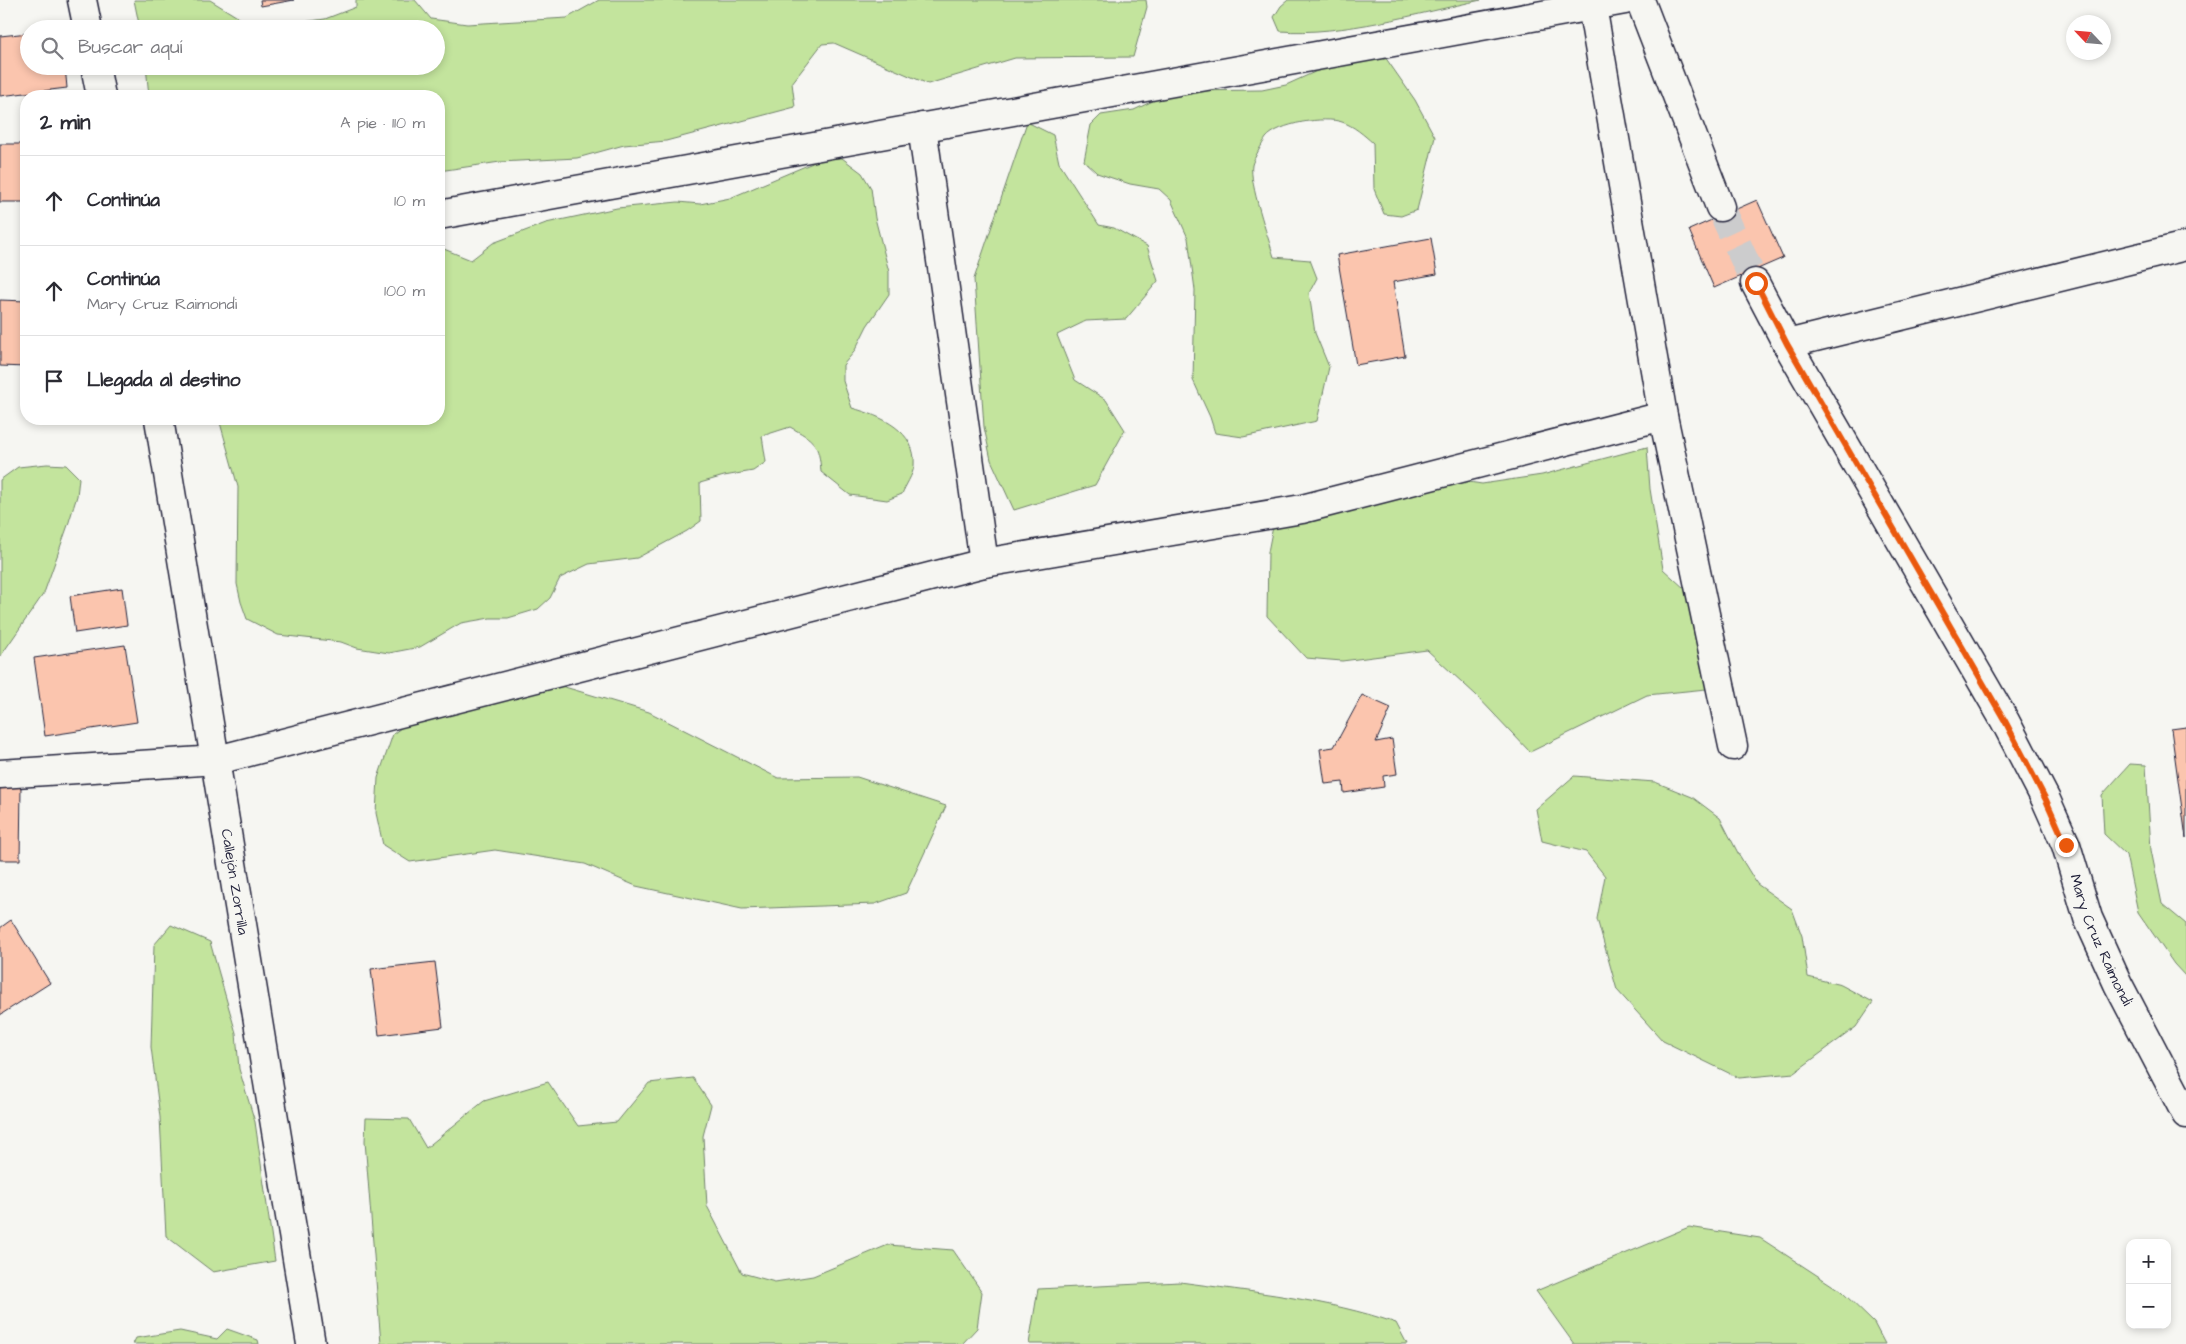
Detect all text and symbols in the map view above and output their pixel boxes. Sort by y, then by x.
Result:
north arrow [2066,15,2111,60]
search box [20,20,445,75]
icon: search [38,34,66,62]
text: Buscar aquí [78,34,182,61]
text: 2 min [40,108,90,137]
text: A pie · 110 m [340,112,425,134]
icon: ahead [40,187,68,215]
text: Continúa [87,187,160,214]
text: 10 m [394,190,425,212]
text: Continúa [87,266,160,293]
route start [1745,272,1768,295]
icon: ahead [40,277,68,305]
text: 100 m [384,280,425,302]
text: Mary Cruz Raimondi [87,293,237,315]
icon: arrive [40,367,68,395]
text: Llegada al destino [87,367,240,394]
street label: Callejón Zorrilla [216,827,254,937]
route end [2055,834,2078,857]
street label: Mary Cruz Raimondi [2065,872,2138,1010]
map controls [2126,1239,2171,1329]
button: + [2126,1239,2171,1284]
button: − [2126,1284,2171,1329]

